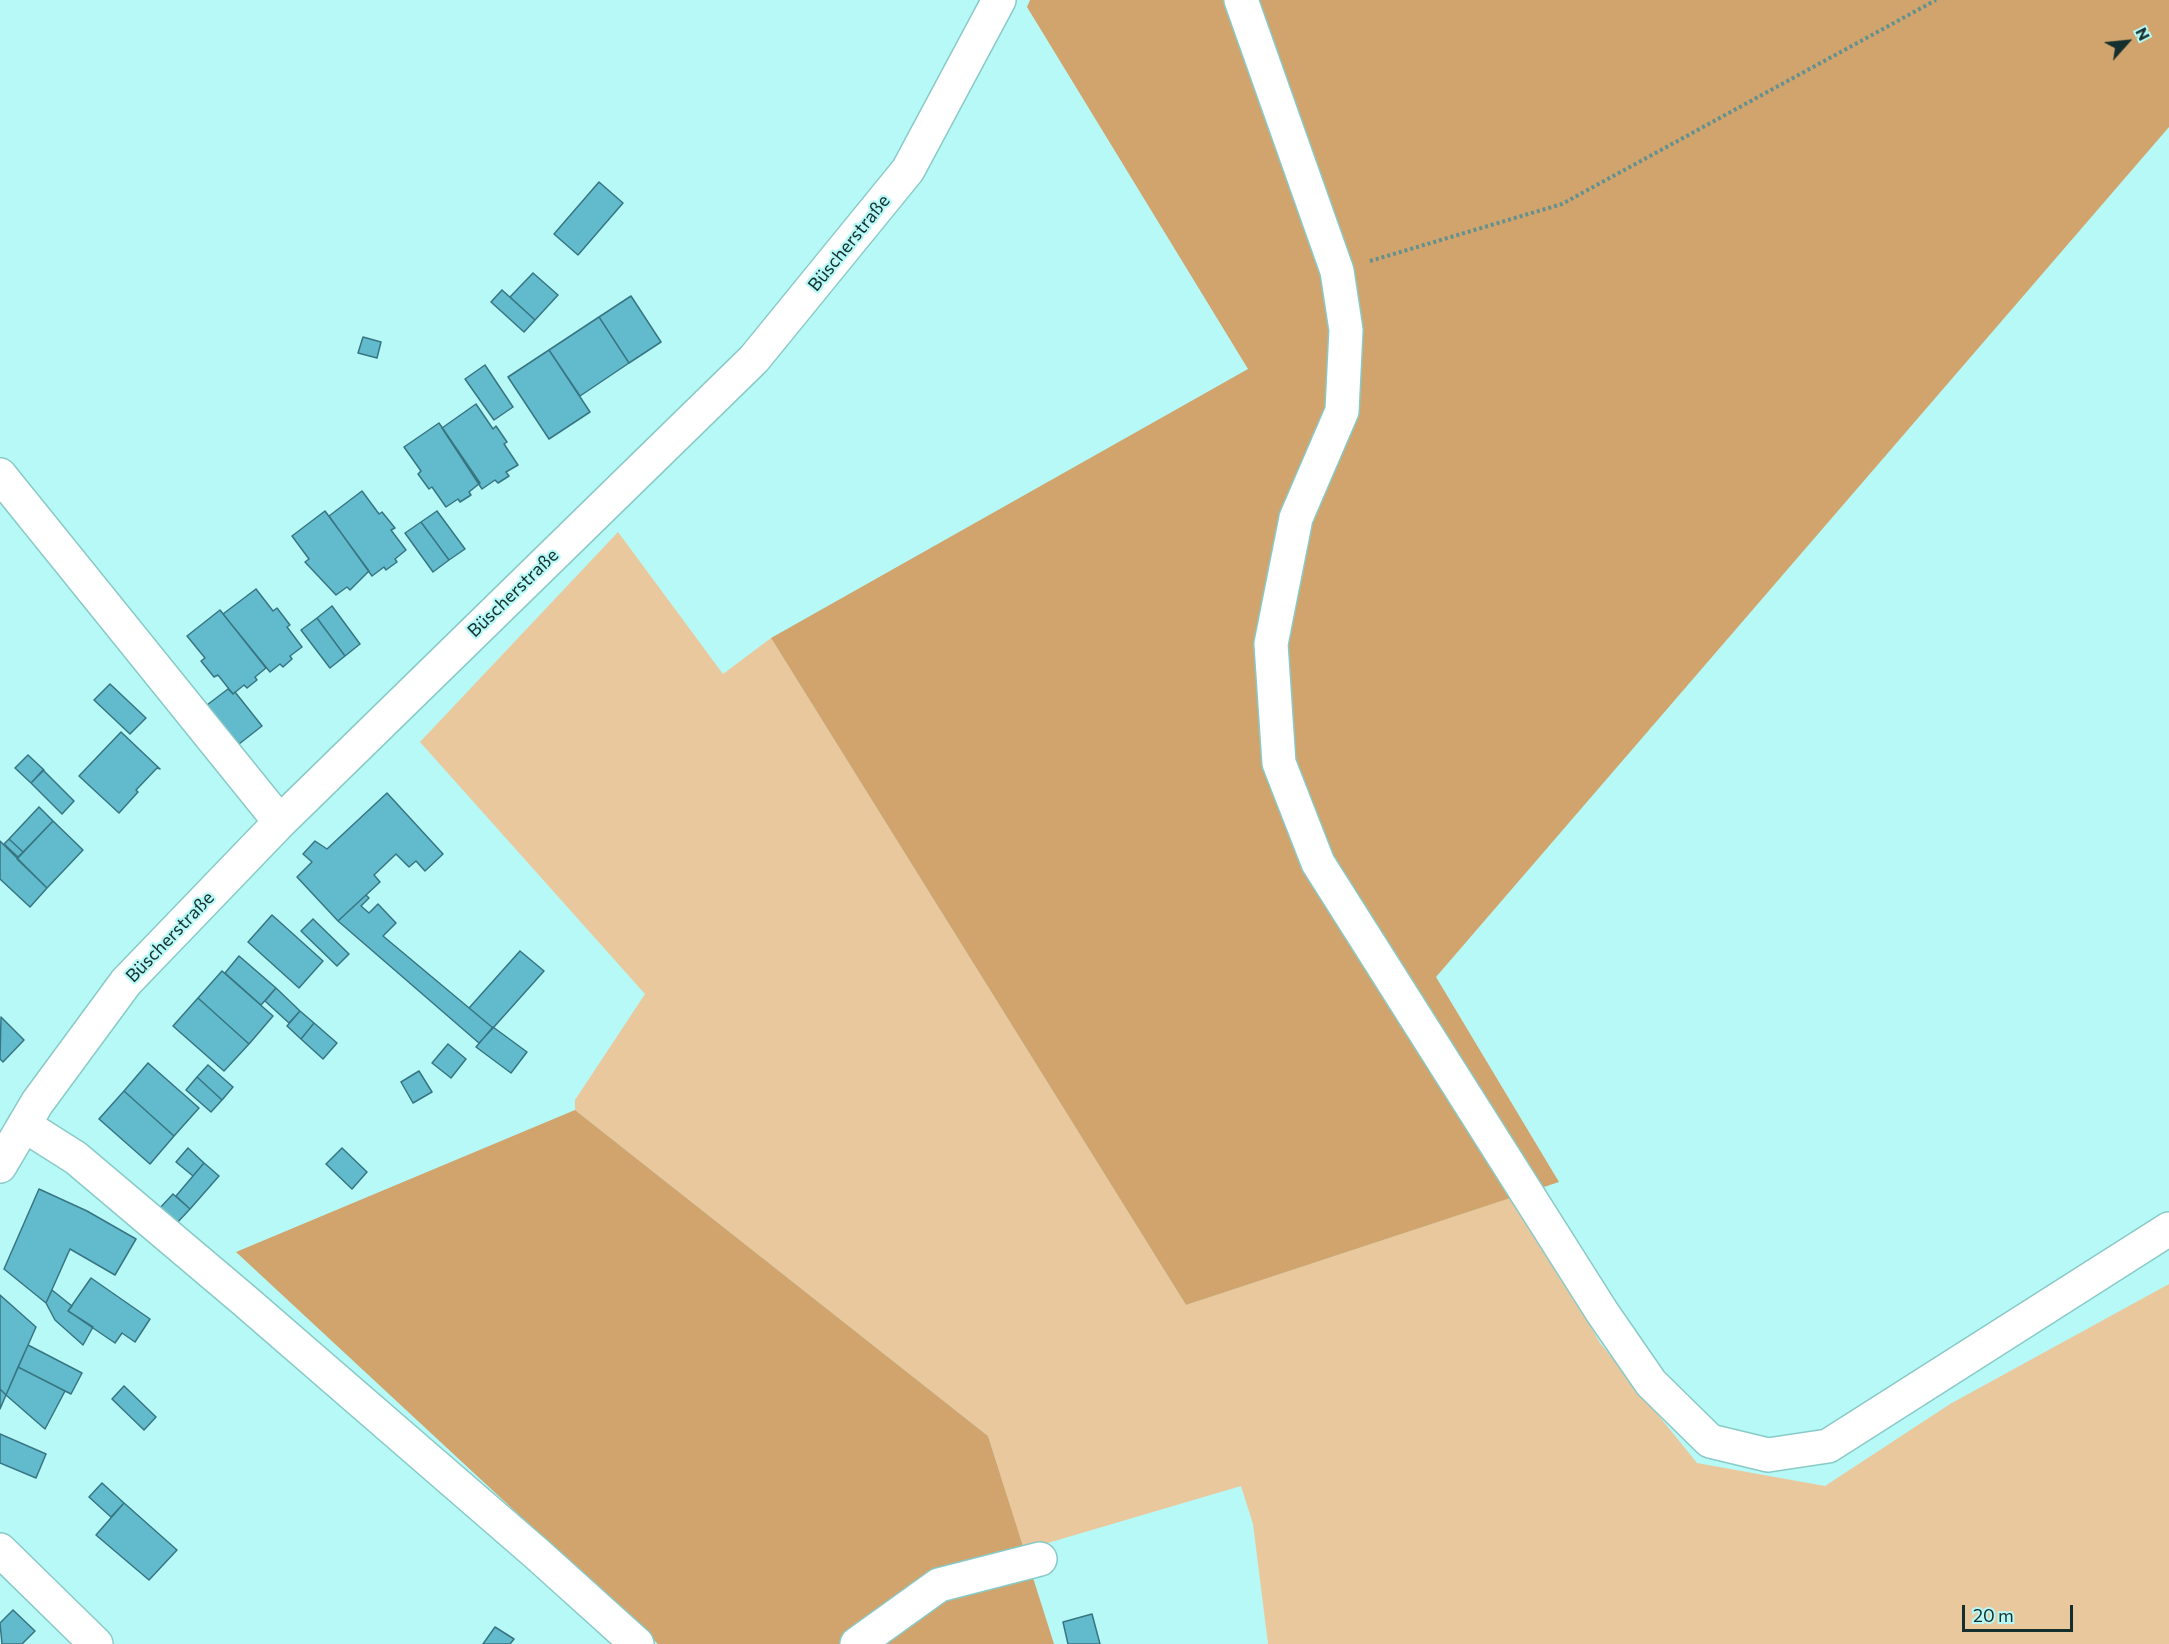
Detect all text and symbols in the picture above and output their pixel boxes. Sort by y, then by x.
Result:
north arrow [2097,12,2157,72]
text: N [2132,24,2155,43]
street label: Büscherstraße [804,190,894,296]
street label: Büscherstraße [463,544,563,642]
street label: Büscherstraße [121,887,219,987]
scale bar [1965,1593,2076,1631]
text: 20 m [1973,1604,2014,1626]

